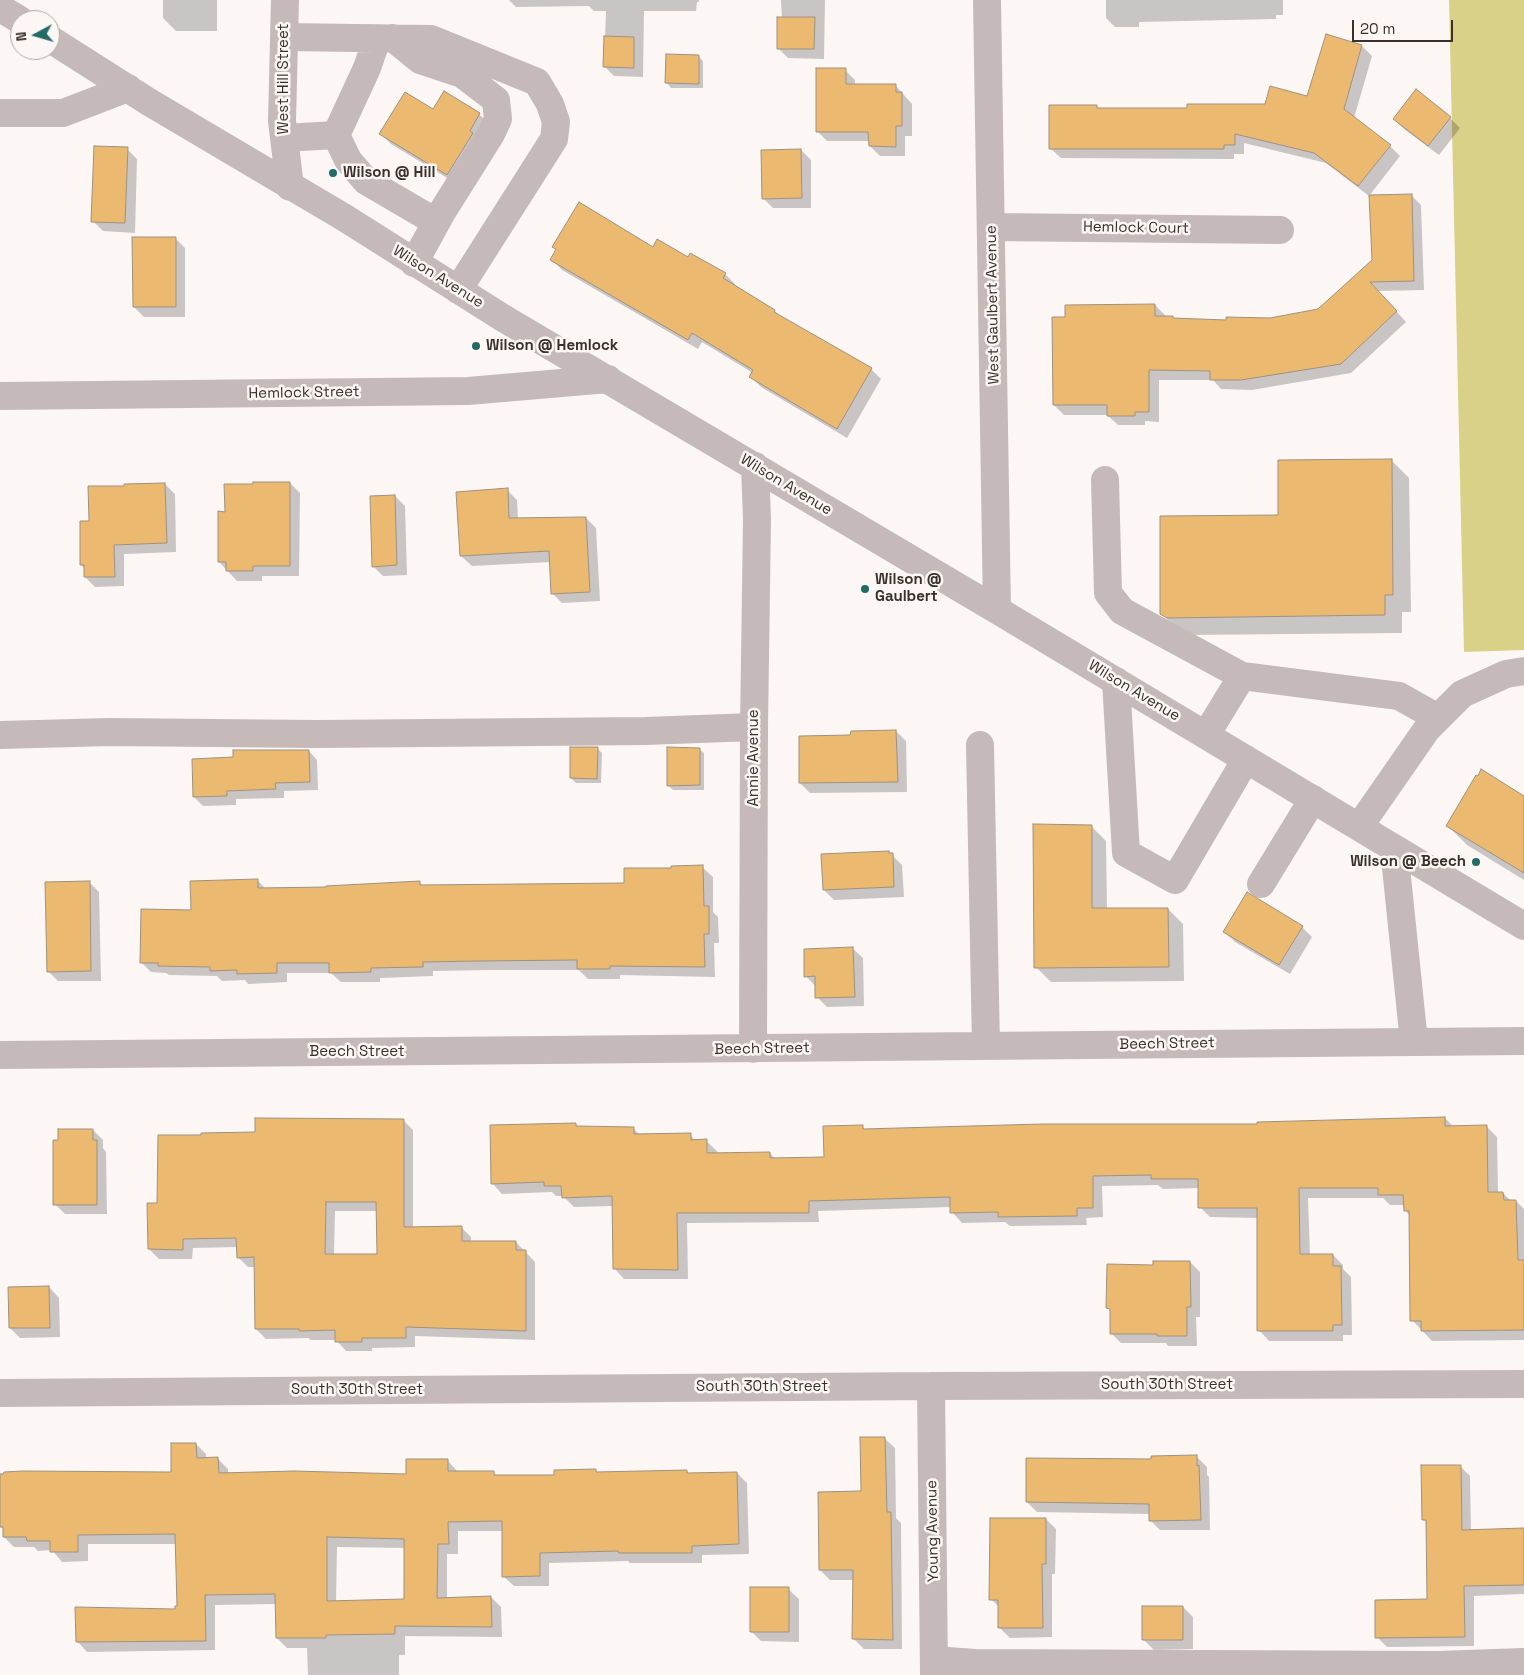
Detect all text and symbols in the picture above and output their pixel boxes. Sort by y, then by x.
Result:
north arrow [10,10,60,60]
scale bar [1354,10,1455,42]
text: 20 m [1360,19,1395,38]
street label: West Hill Street [275,24,293,134]
text: N [12,31,31,42]
place label: Wilson @ Hill [343,164,435,182]
marker: Wilson @ Hill [327,167,339,179]
street label: Hemlock Court [1083,218,1189,238]
street label: West Gaulbert Avenue [983,225,1003,385]
street label: Wilson Avenue [389,242,487,312]
place label: Wilson @ Hemlock [486,337,618,355]
marker: Wilson @ Hemlock [470,340,482,352]
street label: Hemlock Street [248,383,360,403]
street label: Wilson Avenue [737,451,835,519]
place label: Wilson @ Gaulbert [875,571,942,606]
marker: Wilson @ Gaulbert [859,583,871,595]
street label: Wilson Avenue [1085,657,1183,725]
street label: Annie Avenue [745,709,763,807]
place label: Wilson @ Beech [1350,853,1466,871]
marker: Wilson @ Beech [1470,856,1482,868]
street label: Beech Street [1119,1034,1215,1054]
street label: Beech Street [714,1039,810,1059]
street label: Beech Street [309,1043,405,1061]
street label: South 30th Street [1101,1376,1233,1394]
street label: South 30th Street [696,1378,828,1396]
street label: South 30th Street [291,1381,423,1399]
street label: Young Avenue [923,1480,943,1582]

